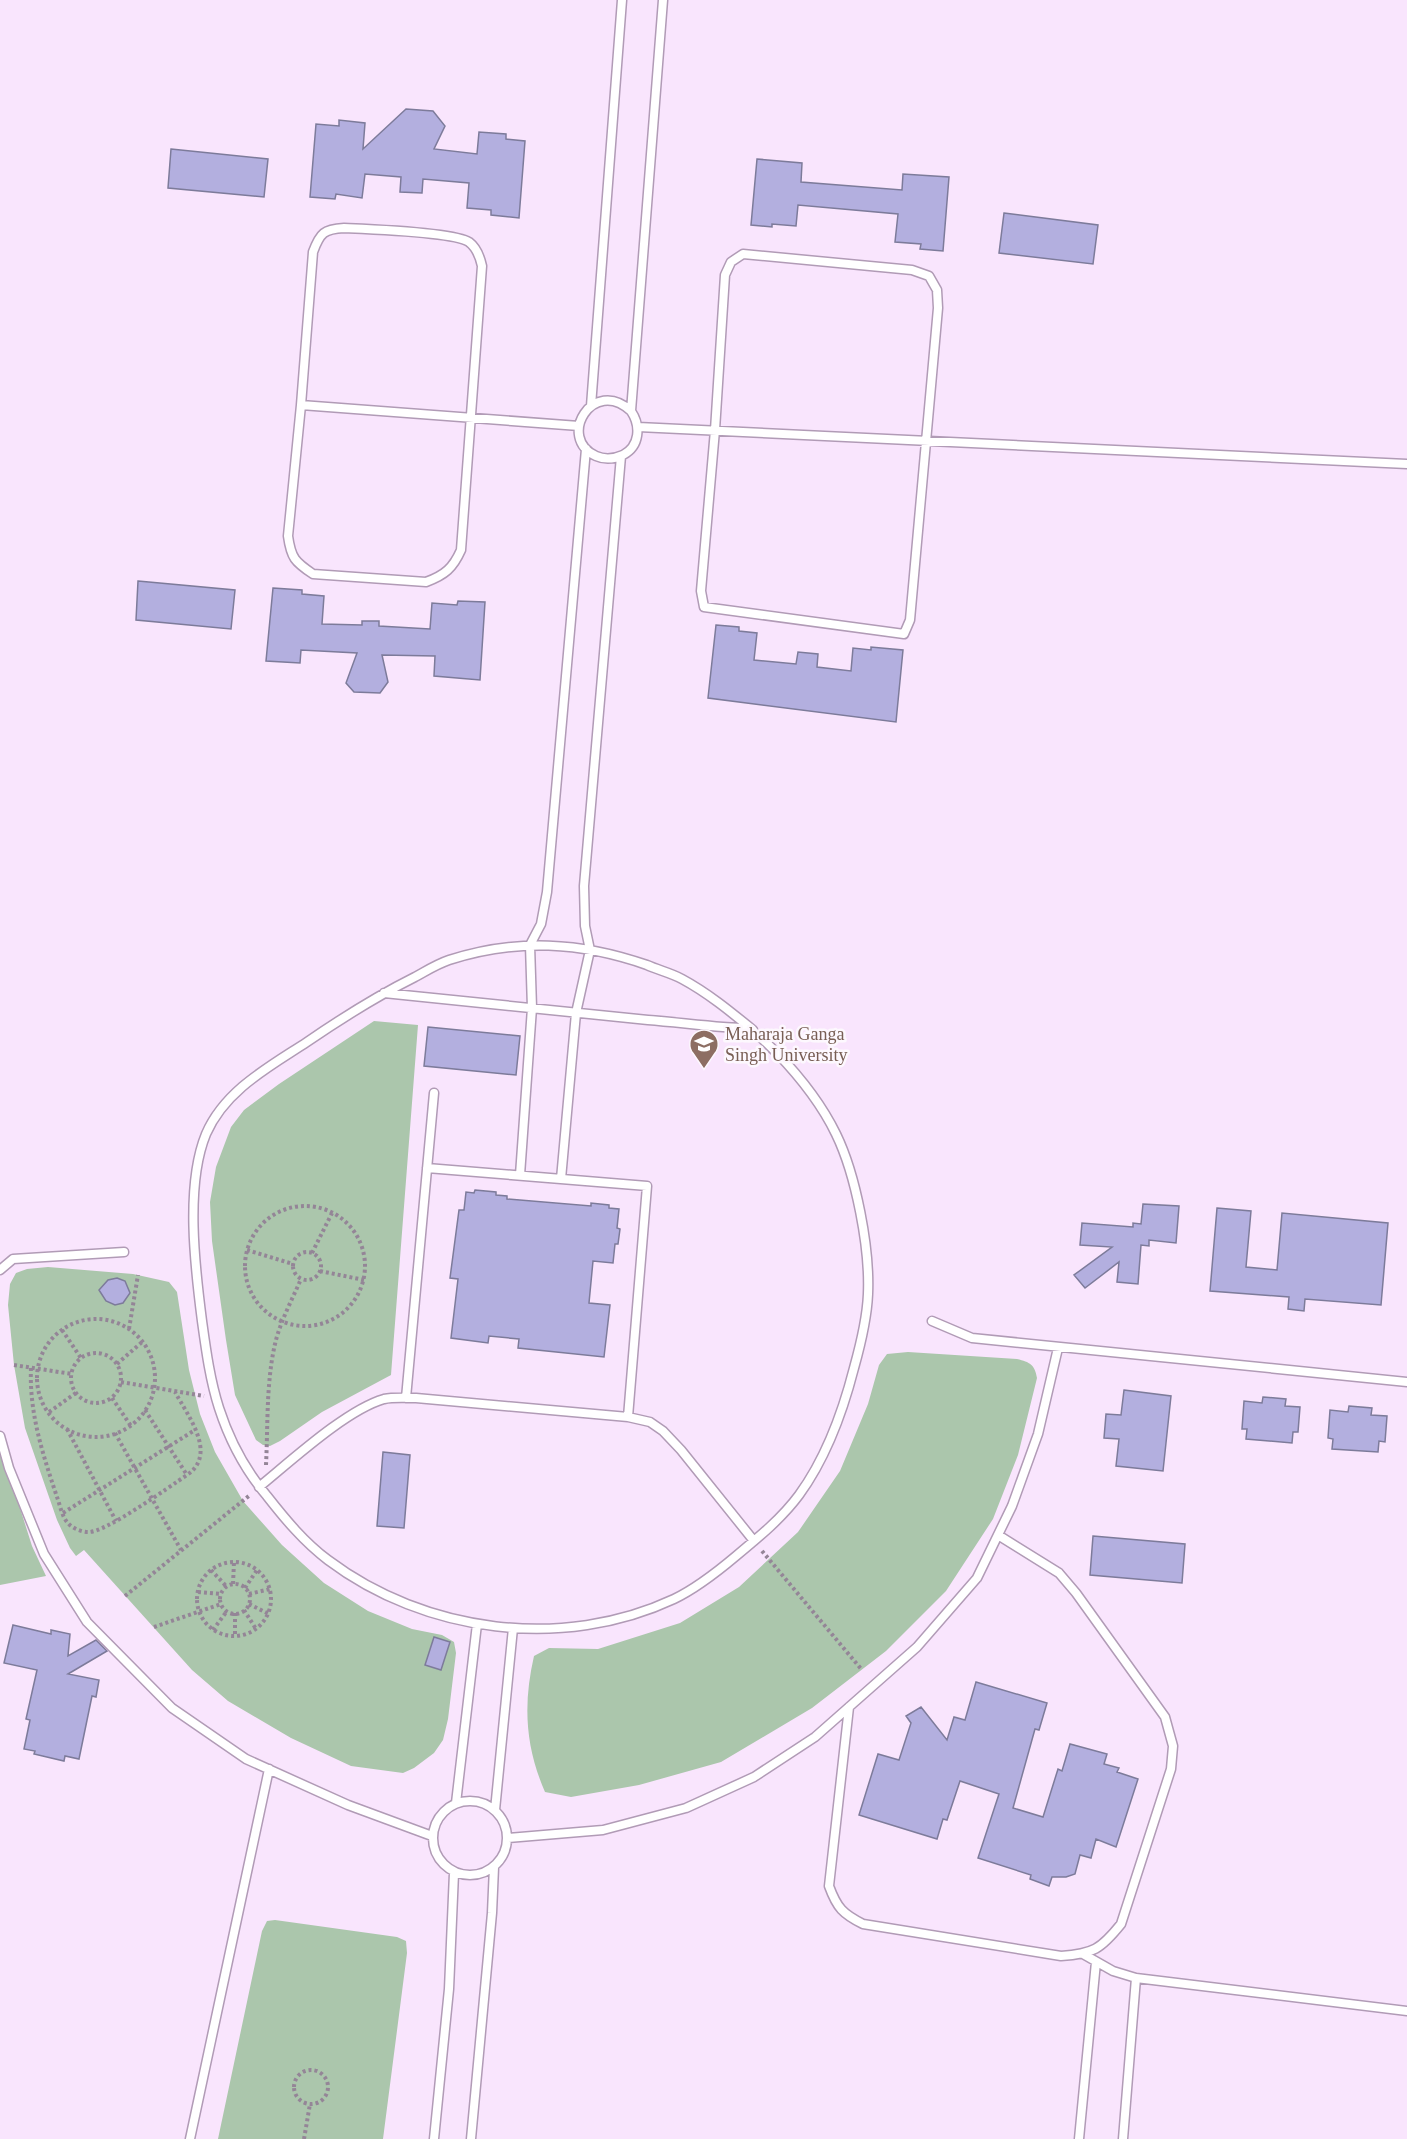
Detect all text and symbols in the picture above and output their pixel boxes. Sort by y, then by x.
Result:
place label: Maharaja Ganga Singh University [725,1024,848,1065]
school or university icon: Maharaja Ganga Singh University [688,1028,720,1070]

